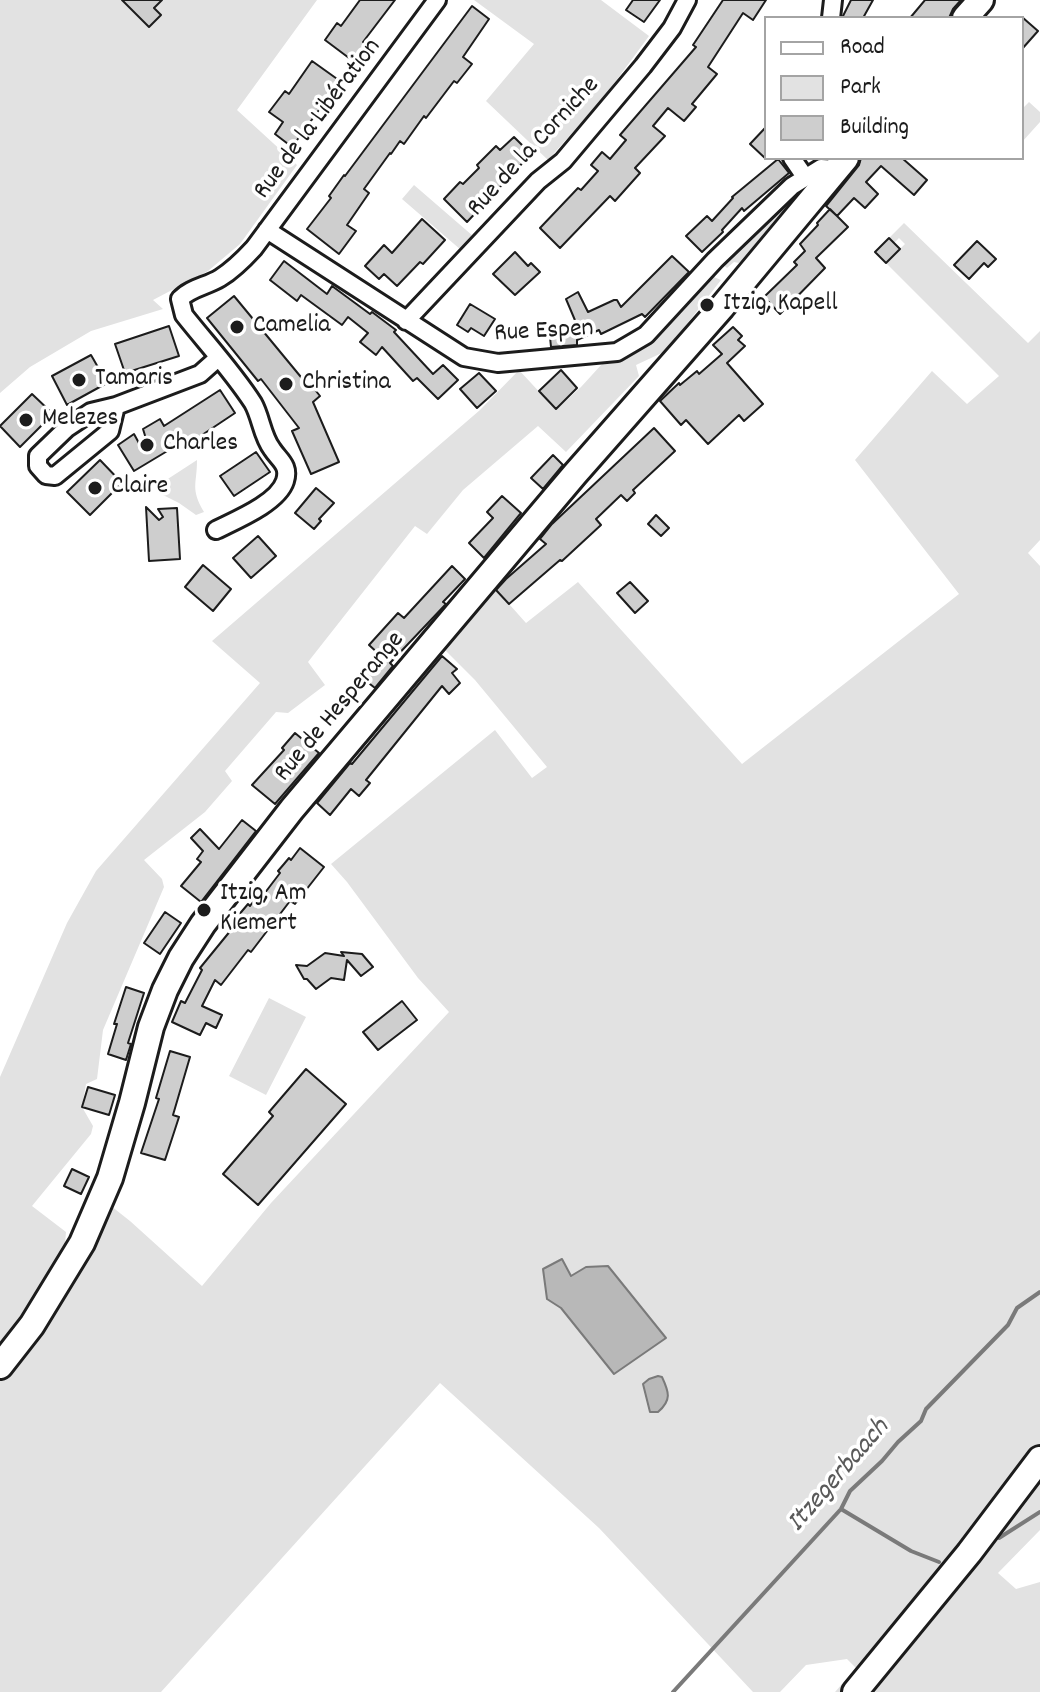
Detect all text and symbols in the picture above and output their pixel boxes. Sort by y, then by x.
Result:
legend [764,16,1024,160]
text: Road [840,31,885,65]
street label: Rue de la Libération [249,34,389,206]
text: Park [840,71,881,105]
street label: Rue de la Corniche [462,72,608,224]
text: Building [840,111,909,145]
place label: Itzig, Kapell [723,289,838,321]
marker: Itzig, Kapell [698,296,716,314]
place label: Camelia [253,311,330,343]
street label: Rue Espen [494,315,594,351]
marker: Camelia [228,318,246,336]
place label: Tamaris [95,364,173,396]
place label: Christina [302,368,391,400]
marker: Tamaris [70,371,88,389]
marker: Christina [277,375,295,393]
place label: Melezes [42,404,119,436]
marker: Melezes [17,411,35,429]
place label: Charles [163,429,238,461]
marker: Charles [138,436,156,454]
place label: Claire [111,472,168,504]
marker: Claire [86,479,104,497]
street label: Rue de Hesperange [269,626,413,790]
place label: Itzig, Am Kiemert [220,879,307,940]
marker: Itzig, Am Kiemert [195,901,213,919]
water label: Itzegerbaach [782,1413,898,1541]

